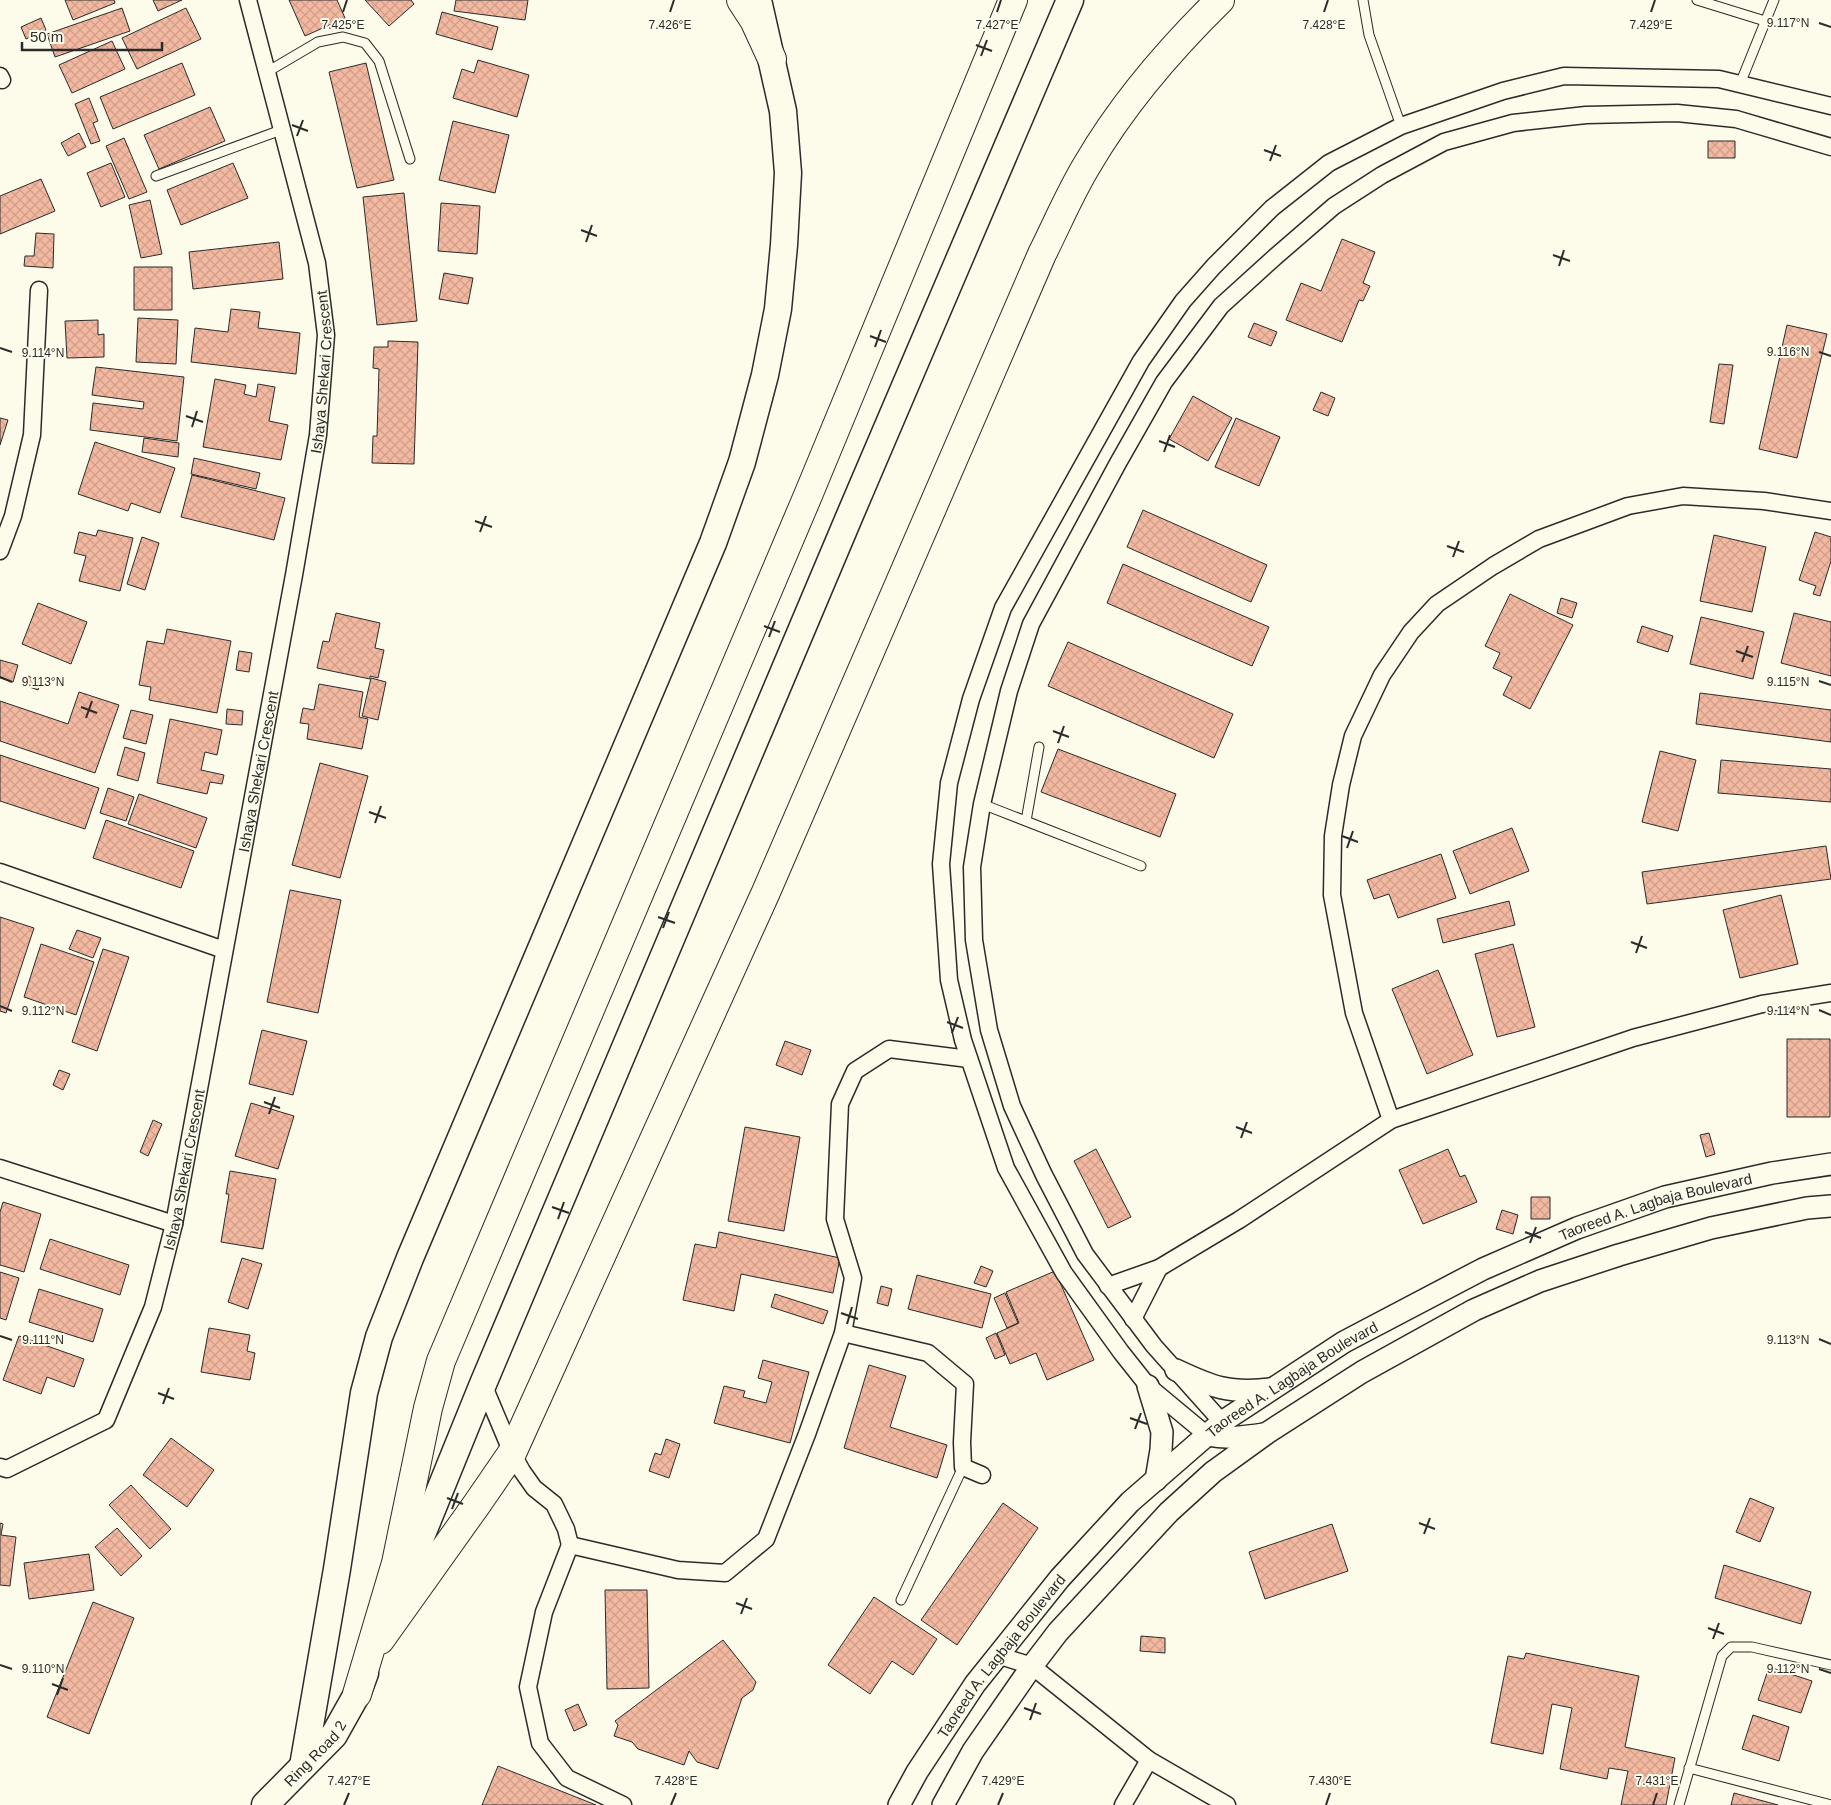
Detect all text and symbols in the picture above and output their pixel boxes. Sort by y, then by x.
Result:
text: 9.117°N [1767,16,1809,30]
text: 7.425°E [322,18,364,32]
text: 7.426°E [649,18,691,32]
text: 7.427°E [976,18,1018,32]
text: 7.428°E [1303,18,1345,32]
text: 7.429°E [1630,18,1672,32]
scale bar [22,20,162,52]
text: 50 m [30,28,63,45]
street label: Ishaya Shekari Crescent [306,289,335,455]
text: 9.116°N [1767,345,1809,359]
text: 9.114°N [22,346,64,360]
text: 9.113°N [22,675,64,689]
text: 9.115°N [1767,675,1809,689]
street label: Ishaya Shekari Crescent [234,689,281,853]
text: 9.112°N [22,1004,64,1018]
text: 9.114°N [1767,1004,1809,1018]
street label: Ishaya Shekari Crescent [159,1087,207,1252]
street label: Taoreed A. Lagbaja Boulevard [1556,1169,1753,1243]
street label: Taoreed A. Lagbaja Boulevard [1202,1317,1380,1441]
text: 9.111°N [22,1333,64,1347]
text: 9.113°N [1767,1333,1809,1347]
street label: Taoreed A. Lagbaja Boulevard [933,1571,1068,1741]
text: 9.110°N [22,1662,64,1676]
text: 9.112°N [1767,1662,1809,1676]
street label: Ring Road 2 [280,1717,349,1789]
text: 7.427°E [328,1774,370,1788]
text: 7.428°E [655,1774,697,1788]
text: 7.429°E [982,1774,1024,1788]
text: 7.430°E [1309,1774,1351,1788]
text: 7.431°E [1636,1774,1678,1788]

